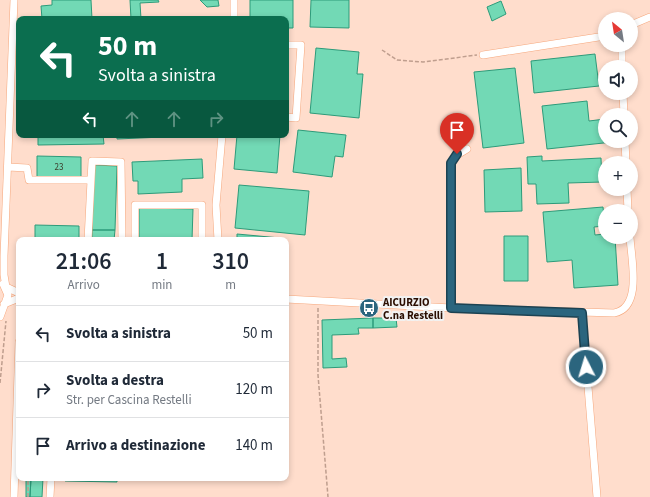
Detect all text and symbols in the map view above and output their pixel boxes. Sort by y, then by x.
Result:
north arrow [598,12,638,52]
map controls [598,12,638,244]
text: 50 m [98,26,157,66]
icon: left [32,32,84,84]
button: sound [598,60,638,100]
text: Svolta a sinistra [98,63,216,88]
icon: left [79,108,101,130]
icon: ahead [121,108,143,130]
icon: ahead [163,108,185,130]
icon: right [205,108,227,130]
button: search [598,108,638,148]
pin [440,113,474,154]
icon: arrive [446,119,468,141]
button: + [598,156,638,196]
house number: 23 [55,161,64,174]
button: − [598,204,638,244]
text: 21:06 [56,244,112,279]
text: 1 [156,244,168,279]
text: 310 [212,244,249,279]
text: Arrivo [68,276,100,294]
text: min [151,276,172,294]
text: m [225,276,236,294]
place label: AICURZIO C.na Restelli [382,295,443,323]
bus stop icon: AICURZIO C.na Restelli [358,297,380,319]
icon: left [32,323,54,345]
text: Svolta a sinistra [66,323,171,344]
text: 50 m [243,323,273,344]
position arrow [565,346,607,388]
text: Svolta a destra [66,370,164,391]
icon: right [32,379,54,401]
text: 120 m [235,379,273,400]
text: Str. per Cascina Restelli [66,391,192,409]
icon: arrive [32,435,54,457]
text: Arrivo a destinazione [66,435,205,456]
text: 140 m [235,435,273,456]

